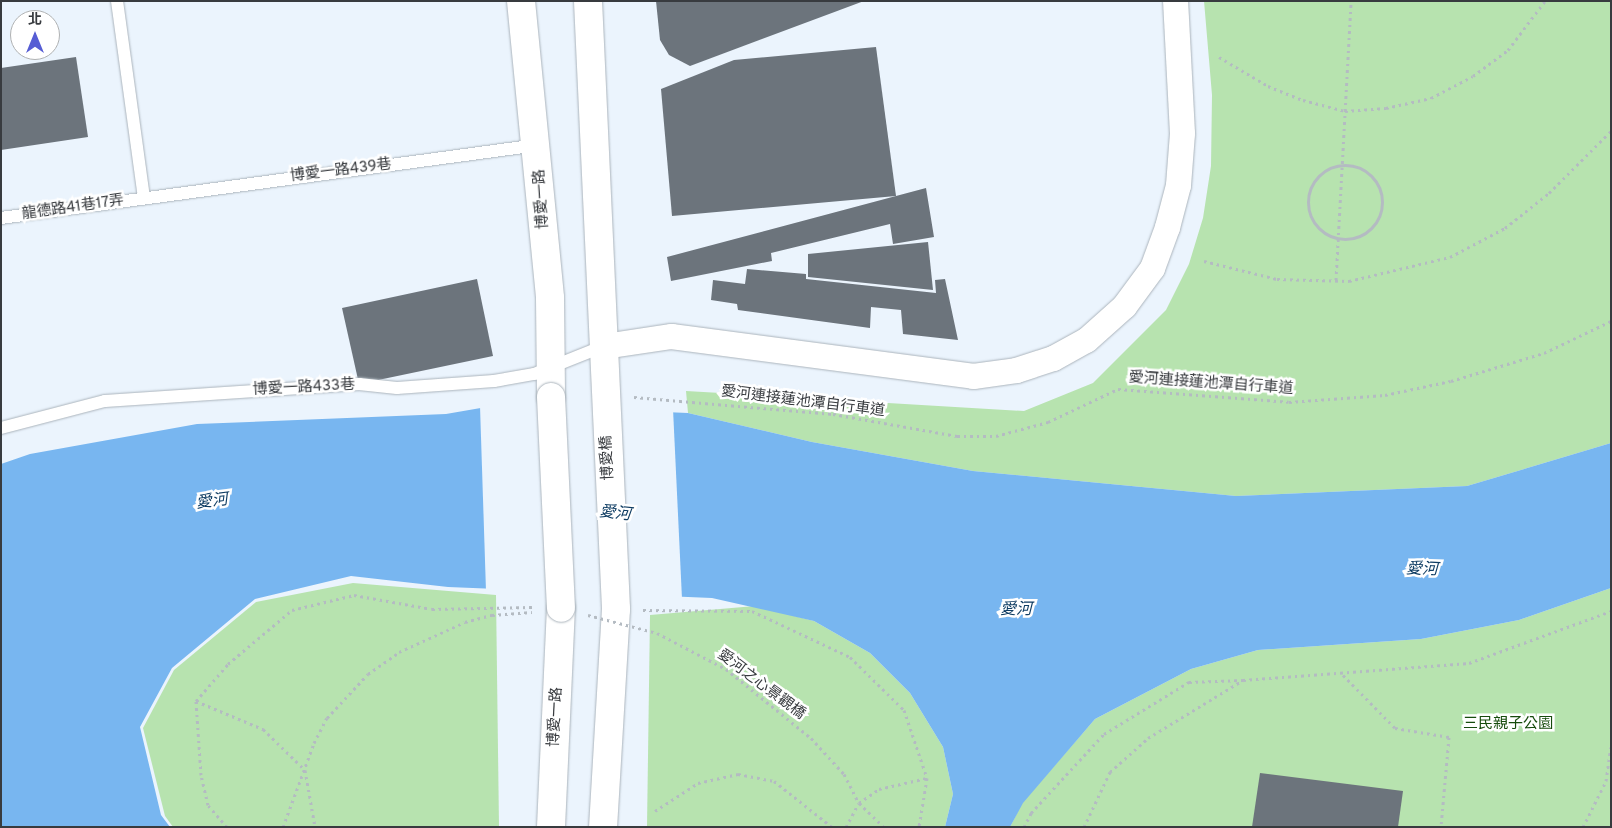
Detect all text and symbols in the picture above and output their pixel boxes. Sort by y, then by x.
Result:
north arrow [10,10,60,60]
text: 北 [28,12,42,29]
street label: 博愛一路439巷 [289,156,393,186]
street label: 博愛一路 [531,168,553,230]
street label: 龍德路41巷17弄 [21,192,125,224]
street label: 愛河連接蓮池潭自行車道 [1128,369,1294,399]
street label: 博愛一路433巷 [252,376,356,400]
street label: 愛河連接蓮池潭自行車道 [720,383,886,421]
street label: 博愛橋 [598,435,618,481]
water label: 愛河 [195,491,229,513]
water label: 愛河 [598,503,632,525]
water label: 愛河 [1406,560,1438,580]
water label: 愛河 [1000,600,1032,620]
street label: 愛河之心景觀橋 [714,646,808,724]
street label: 博愛一路 [545,687,567,747]
park label: 三民親子公園 [1463,716,1553,734]

